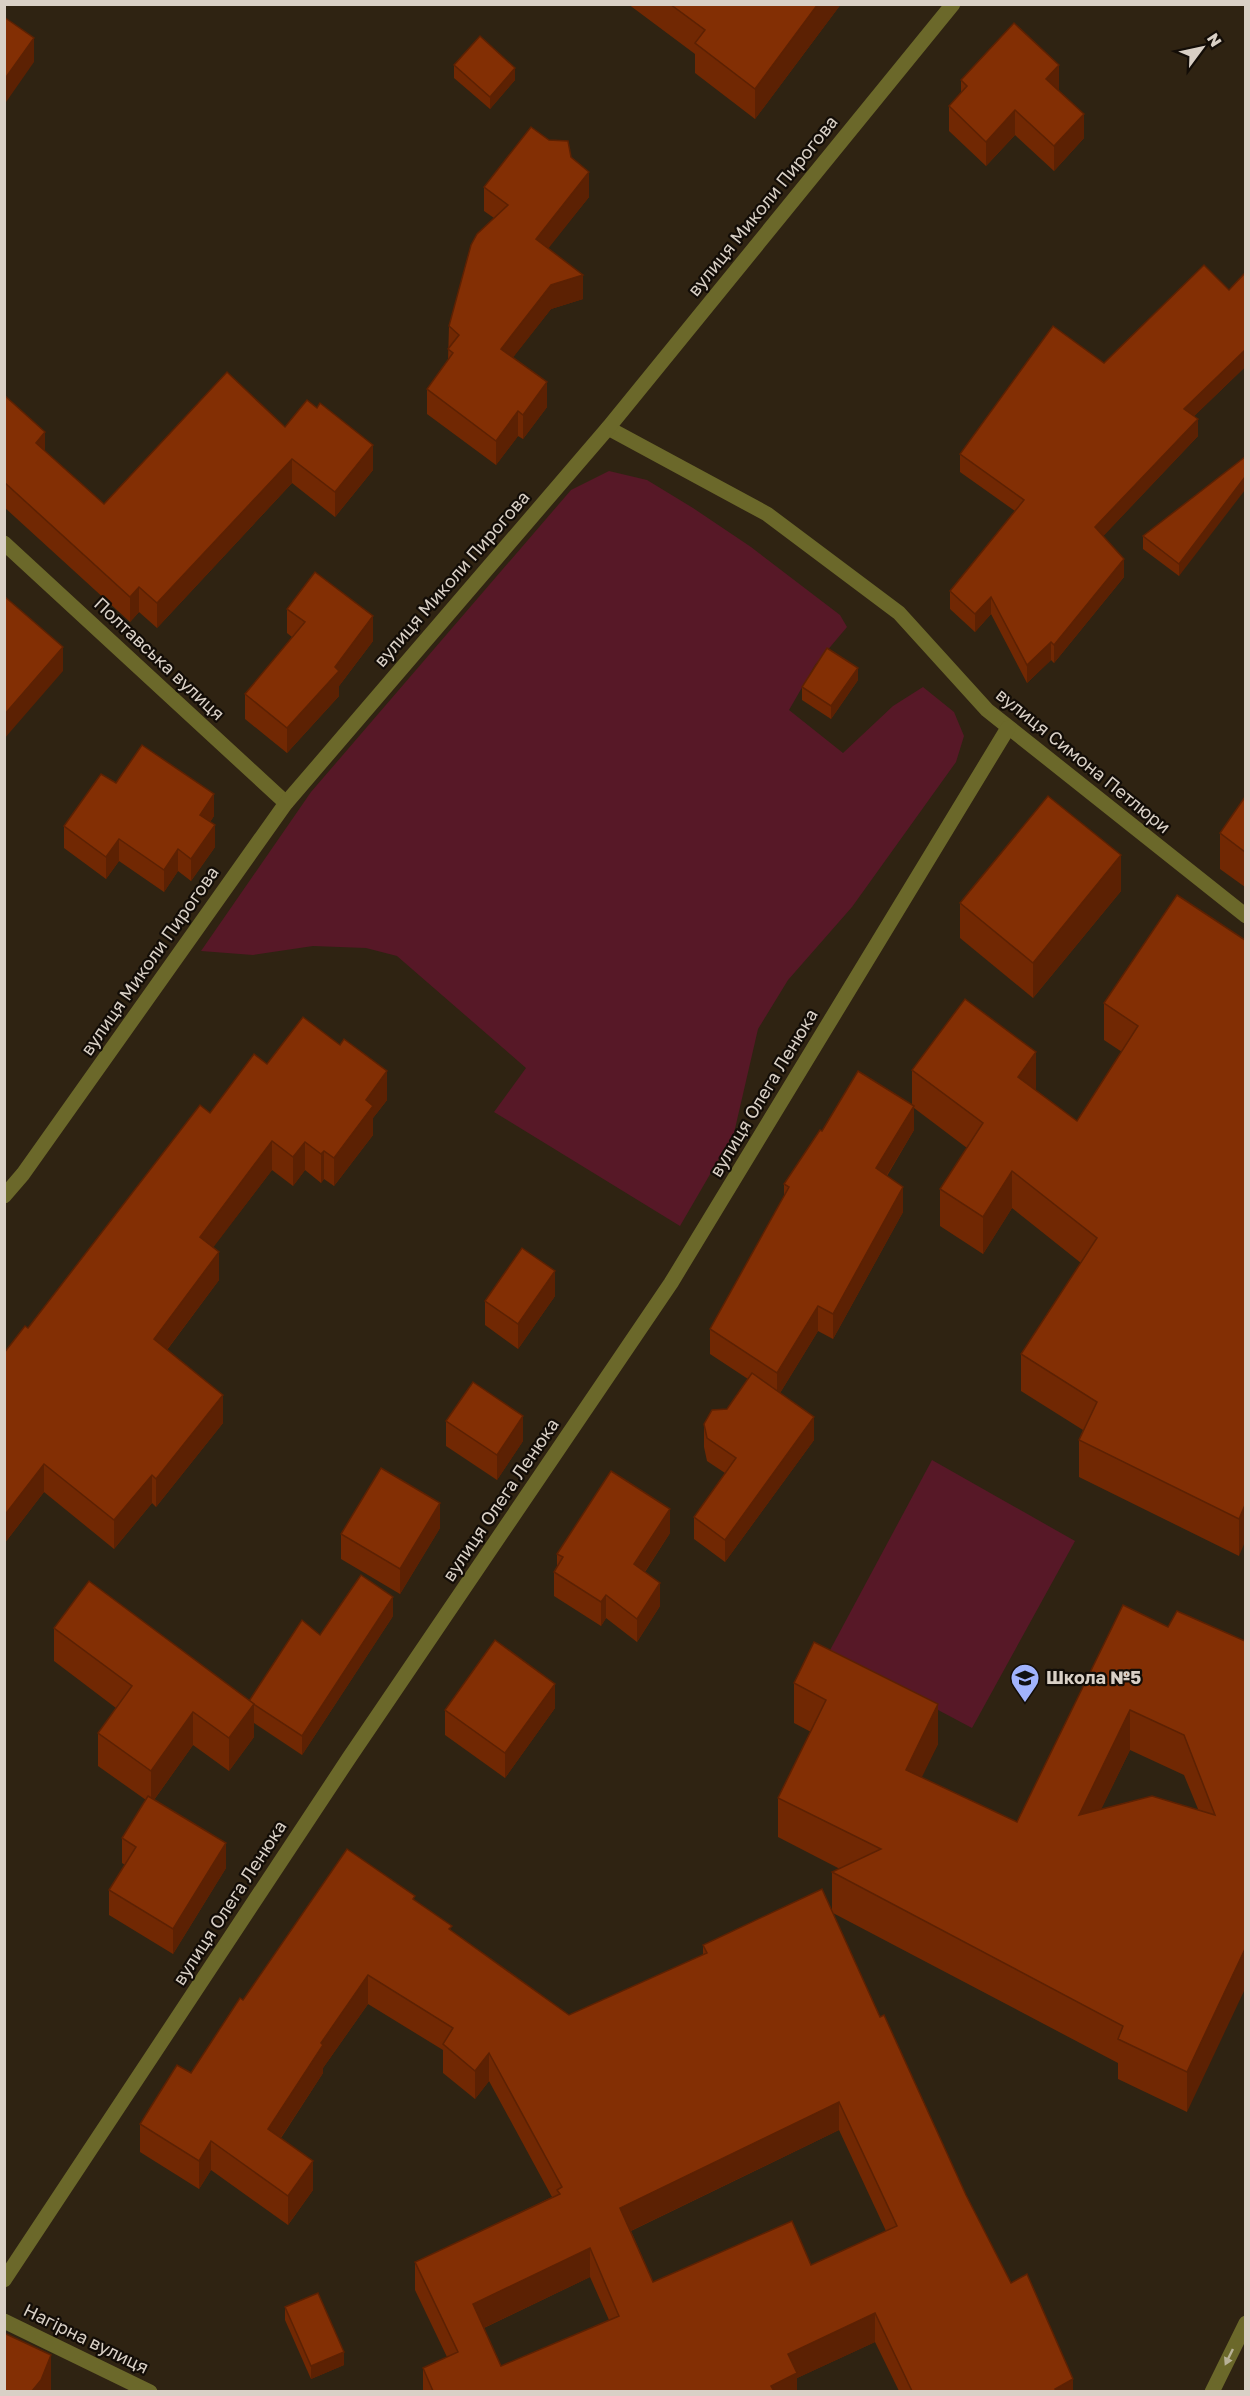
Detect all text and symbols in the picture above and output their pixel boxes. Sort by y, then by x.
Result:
north arrow [1172,18,1232,78]
text: N [1203,29,1226,50]
street label: вулиця Миколи Пирогова [683,111,842,300]
street label: вулиця Миколи Пирогова [369,486,534,671]
street label: Полтавська вулиця [90,592,229,724]
street label: вулиця Симона Петлюри [992,683,1175,837]
street label: вулиця Миколи Пирогова [75,862,223,1059]
street label: вулиця Олега Ленюка [704,1005,822,1180]
street label: вулиця Олега Ленюка [437,1414,563,1585]
school or university icon: Школа №5 [1009,1662,1041,1704]
place label: Школа №5 [1046,1666,1141,1688]
street label: вулиця Олега Ленюка [168,1816,291,1989]
street label: Нагірна вулиця [20,2298,153,2378]
one-way arrow [1224,2349,1233,2366]

